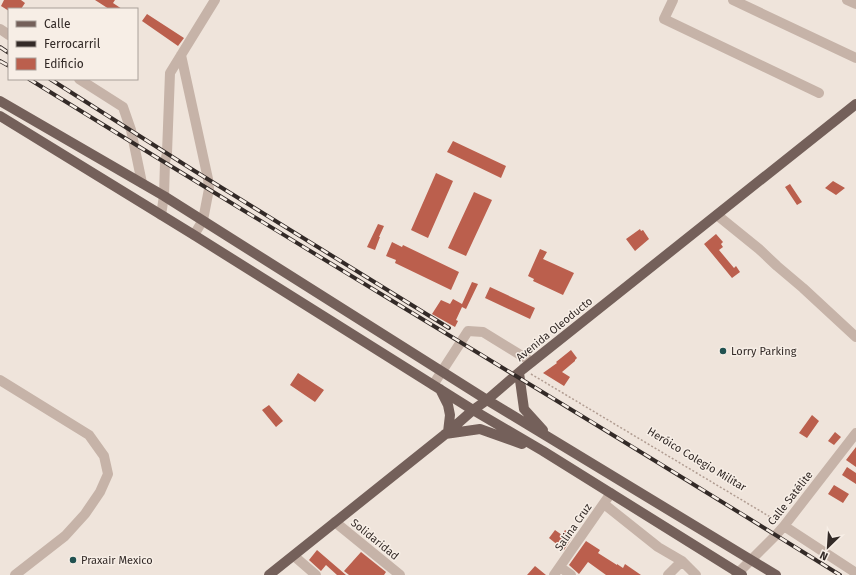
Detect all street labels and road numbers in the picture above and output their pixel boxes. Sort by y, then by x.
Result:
street label: Avenida Oleoducto [514,295,595,364]
street label: Heróico Colegio Militar [645,425,749,495]
street label: Calle Satélite [765,469,816,528]
street label: Salina Cruz [552,501,595,554]
street label: Solidaridad [348,516,401,563]

